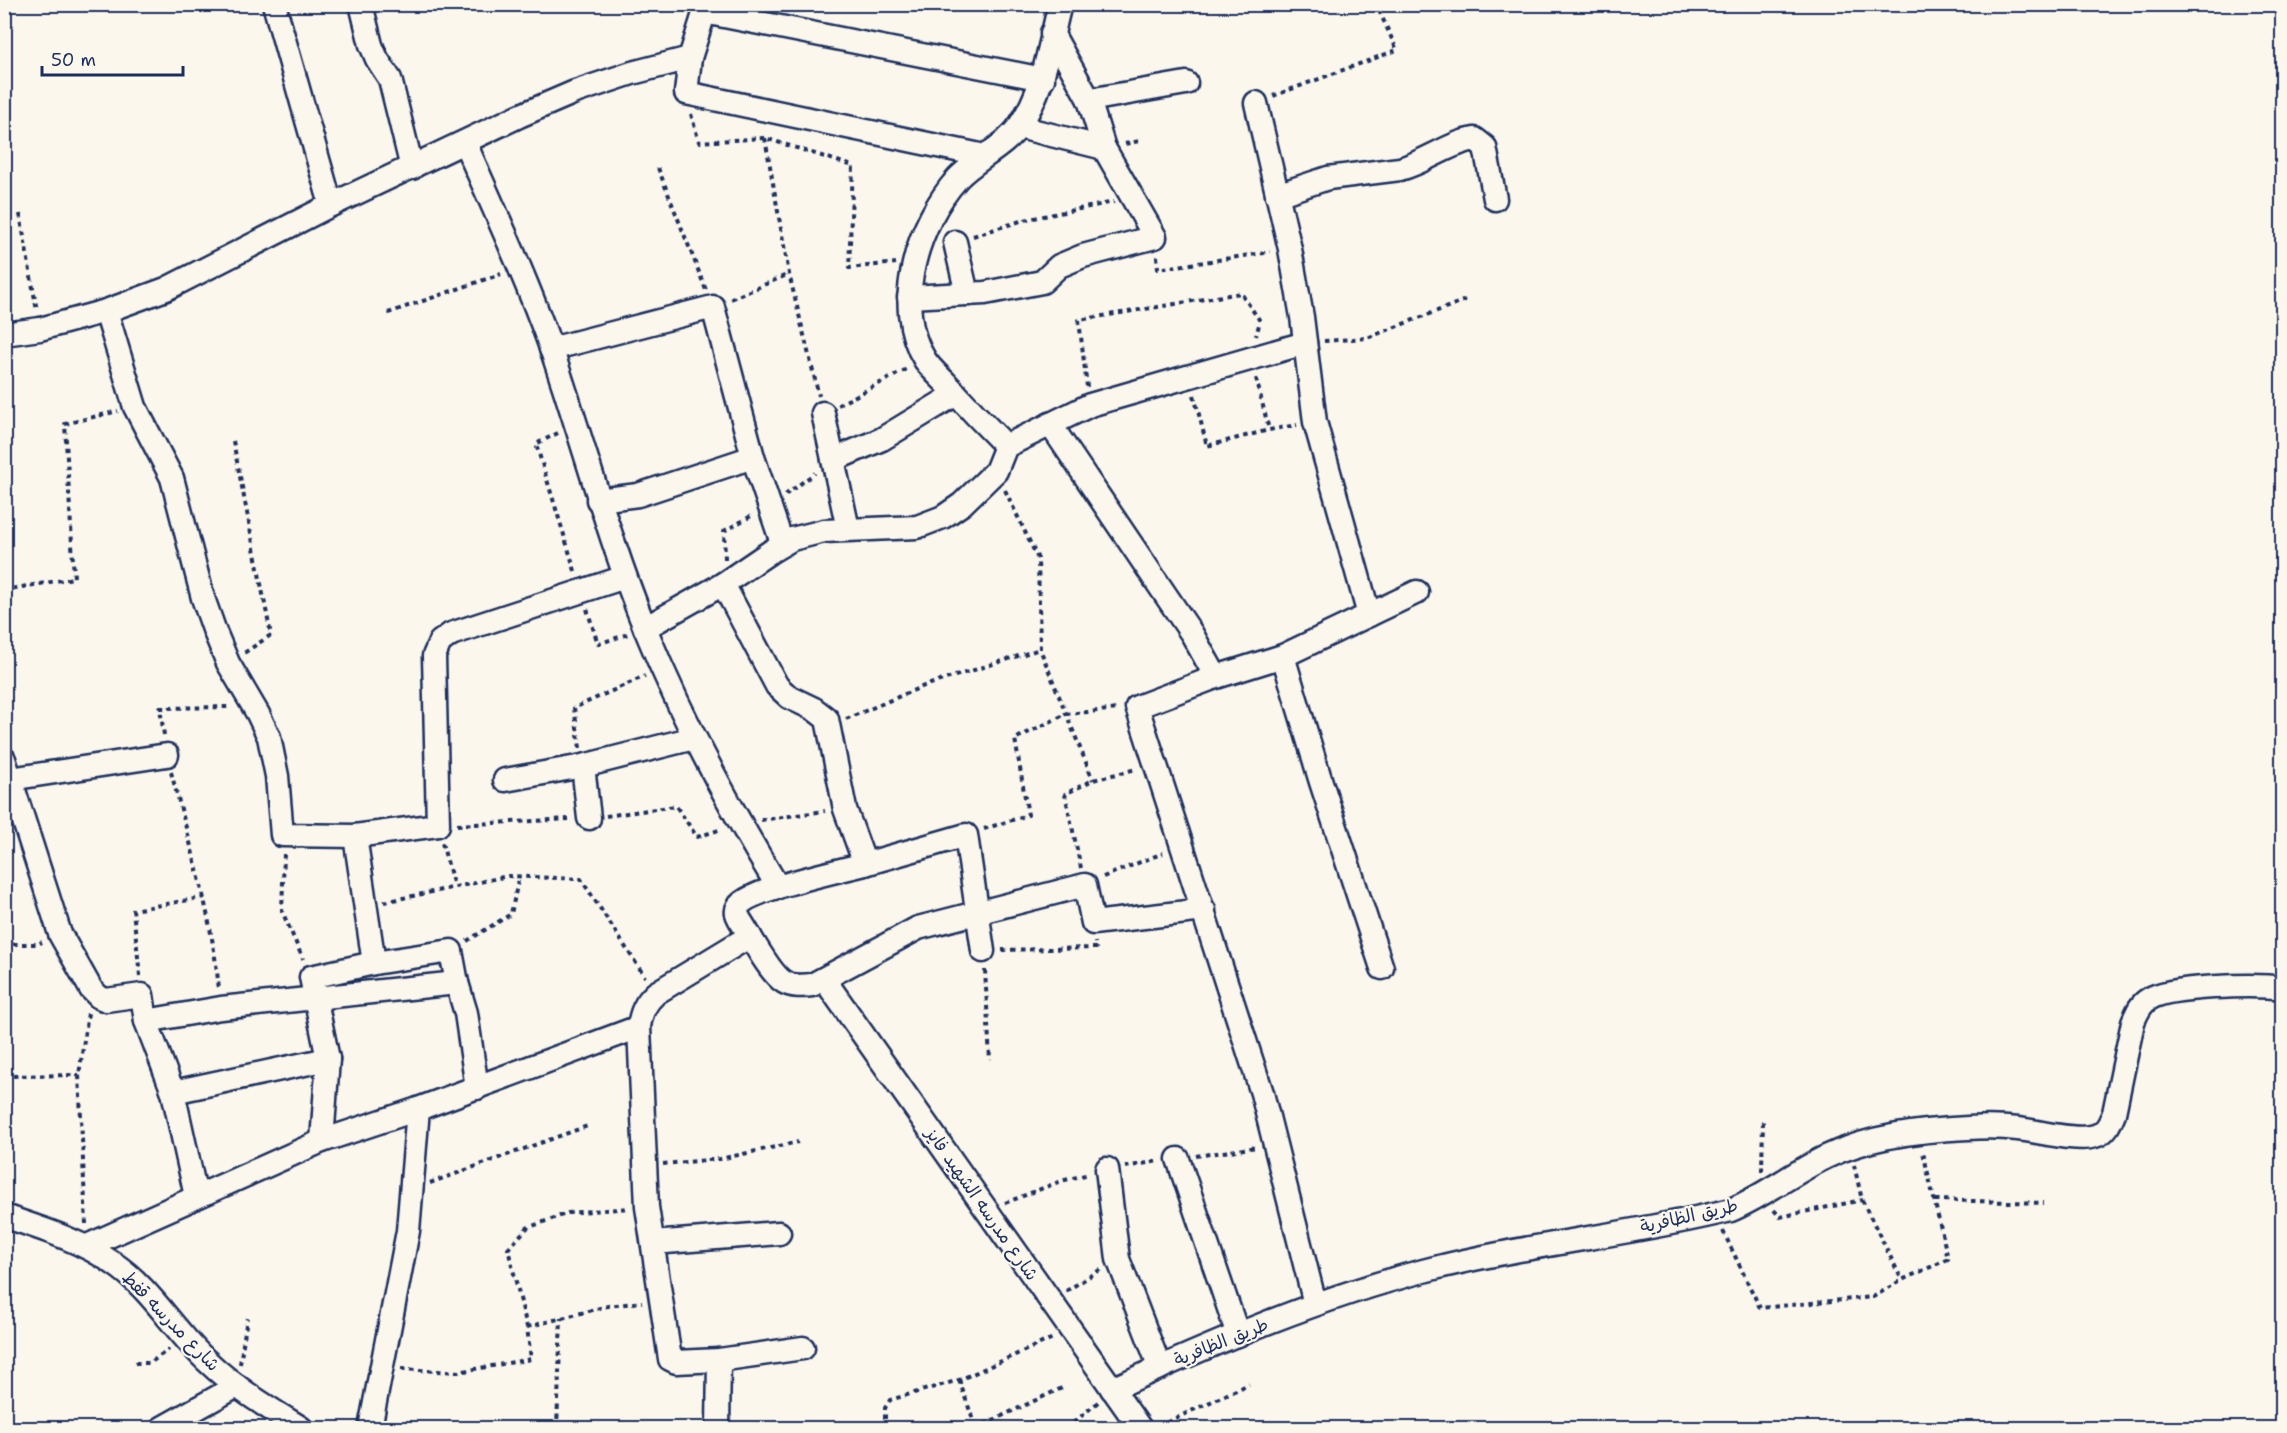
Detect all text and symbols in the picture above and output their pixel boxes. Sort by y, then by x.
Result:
scale bar [42,39,183,77]
text: 50 m [51,48,96,72]
street label: شارع مدرسه الشهيد فايز [919,1121,1044,1285]
street label: طريق الظافرية [1638,1193,1740,1239]
street label: شارع مدرسه قفط [117,1265,225,1377]
street label: طريق الظافرية [1170,1312,1272,1372]

